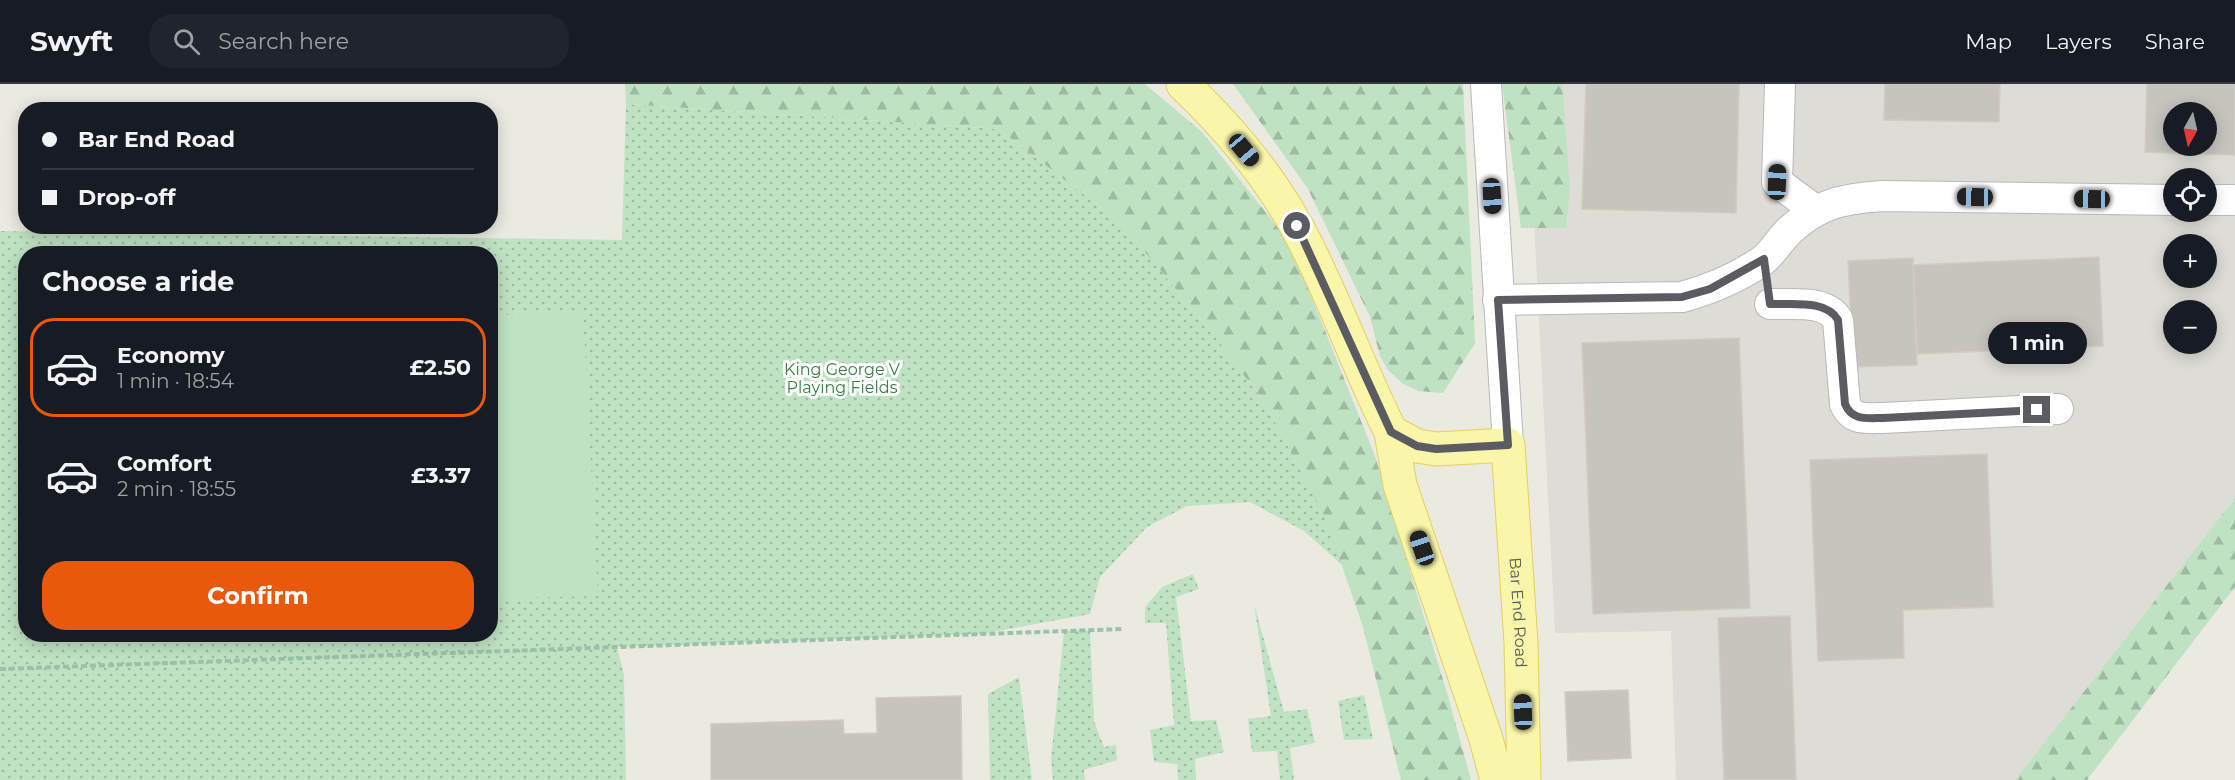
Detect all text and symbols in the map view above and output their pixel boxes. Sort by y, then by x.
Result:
search box [149,14,569,68]
text: Swyft [30,24,113,58]
icon: search [170,25,203,58]
text: Search here [218,28,349,55]
text: Map [1965,29,2012,54]
text: Layers [2045,29,2112,54]
text: Share [2145,29,2205,54]
north arrow [2163,102,2217,156]
map controls [2163,102,2217,354]
text: Bar End Road [78,126,235,153]
car [1226,130,1262,170]
car [1767,164,1787,200]
button: locate [2163,168,2217,222]
car [1482,178,1502,214]
text: Drop-off [78,184,176,211]
car [1957,188,1993,206]
car [2074,190,2110,208]
route start [1283,212,1310,239]
button: + [2163,234,2217,288]
text: Choose a ride [42,265,234,298]
button: − [2163,300,2217,354]
callout: 1 min [1988,323,2086,365]
text: 1 min [2010,331,2065,355]
icon: car [45,341,99,395]
text: Economy [117,342,225,369]
text: £2.50 [410,354,471,381]
park label: King George V Playing Fields [784,360,901,397]
text: 1 min · 18:54 [117,369,234,393]
route end [2023,396,2050,423]
icon: car [45,449,99,503]
text: Comfort [117,450,212,477]
text: £3.37 [411,462,471,489]
text: 2 min · 18:55 [117,477,236,501]
car [1408,528,1436,568]
street label: Bar End Road [1505,557,1531,668]
button: Confirm [42,561,474,630]
car [1513,694,1533,730]

